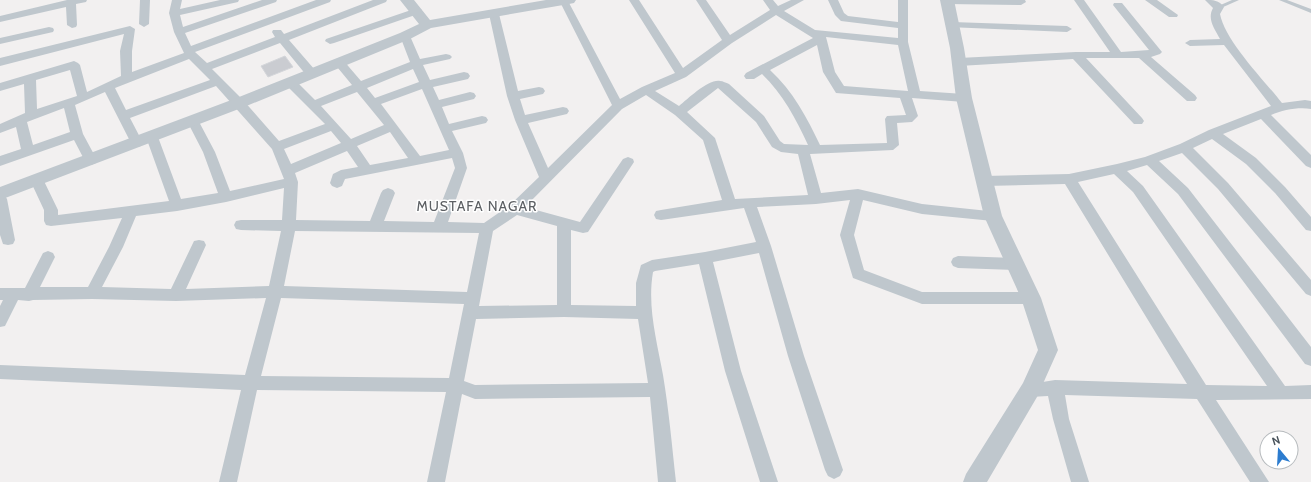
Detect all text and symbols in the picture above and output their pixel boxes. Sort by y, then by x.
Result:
district label: MUSTAFA NAGAR [416,197,538,215]
north arrow [1259,430,1299,470]
text: N [1270,433,1282,448]

